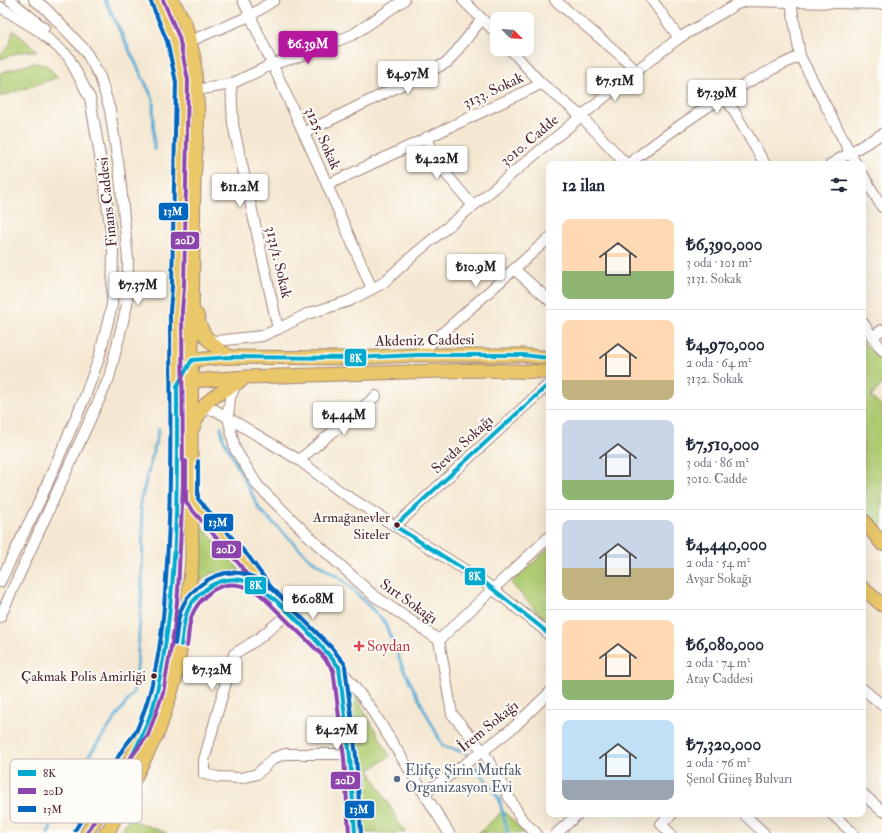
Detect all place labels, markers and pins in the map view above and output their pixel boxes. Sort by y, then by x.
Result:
pin: ₺6.39M [275,31,341,65]
pin: ₺4.97M [375,61,441,95]
pin: ₺7.51M [582,68,648,102]
pin: ₺7.39M [684,80,750,114]
pin: ₺4.22M [404,146,470,180]
pin: ₺11.2M [207,174,273,208]
pin: ₺10.9M [443,254,509,288]
pin: ₺7.37M [105,272,171,306]
pin: ₺4.44M [311,402,377,436]
place label: Armağanevler Siteler [312,509,391,543]
marker: Armağanevler Siteler [392,520,402,530]
pin: ₺6.08M [280,586,346,620]
place label: Soydan [367,637,410,656]
marker: Soydan [354,641,364,651]
pin: ₺7.32M [179,657,245,691]
place label: Çakmak Polis Amirliği [21,668,146,685]
marker: Çakmak Polis Amirliği [149,671,159,681]
pin: ₺4.27M [304,717,370,751]
place label: Elifçe Şirin Mutfak Organizasyon Evi [405,761,522,797]
marker: Elifçe Şirin Mutfak Organizasyon Evi [392,774,402,784]

